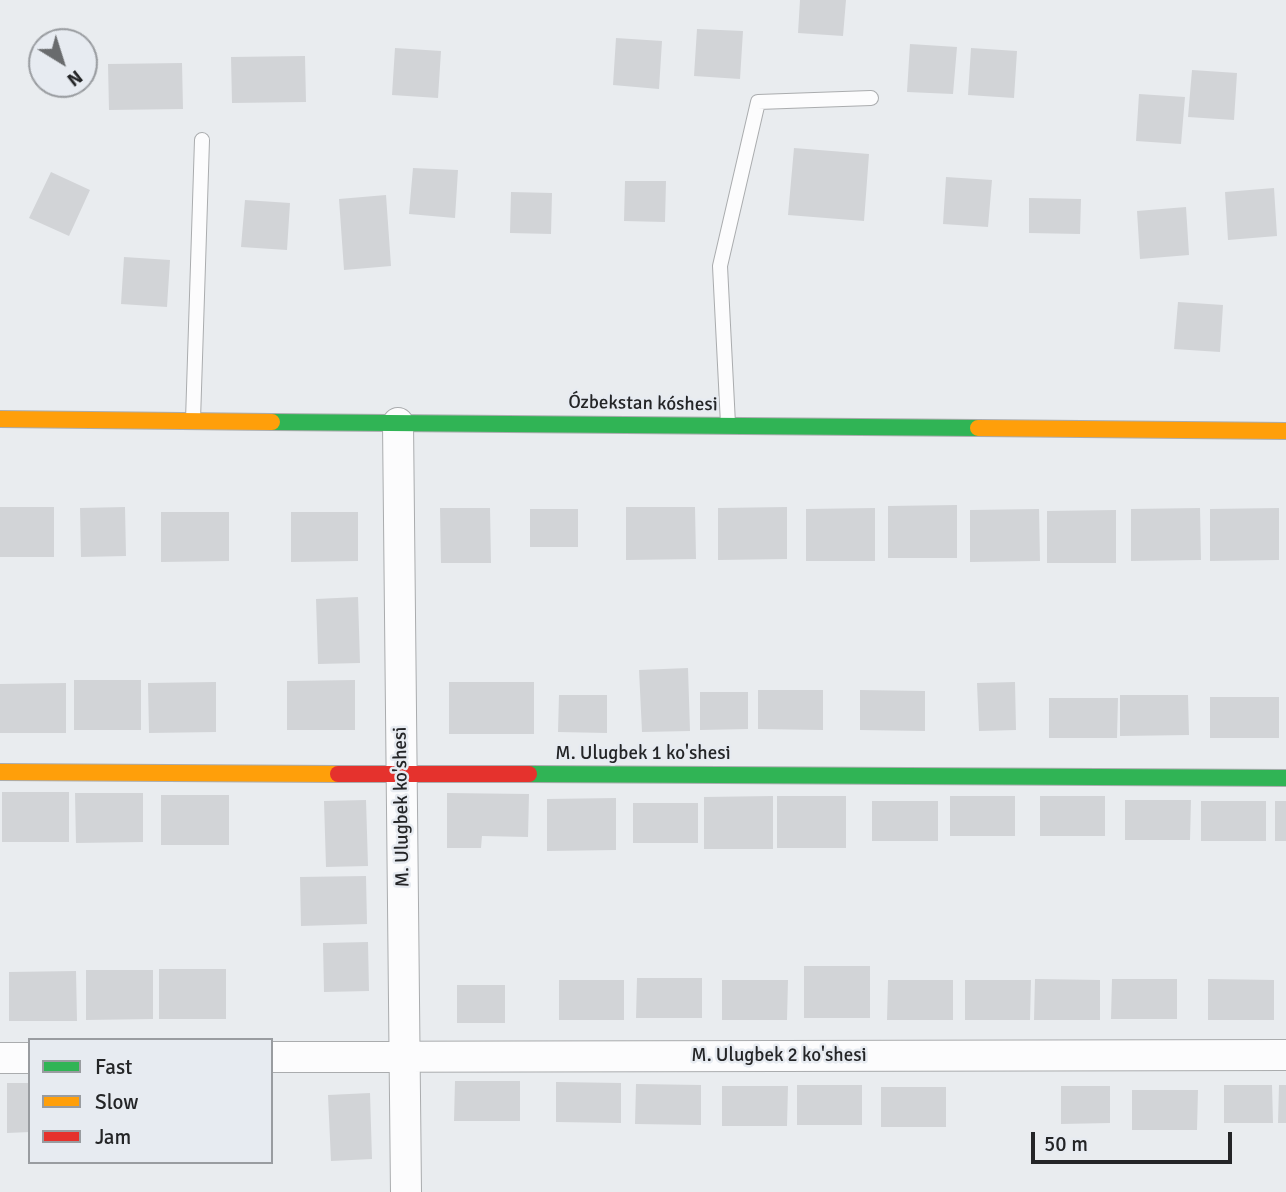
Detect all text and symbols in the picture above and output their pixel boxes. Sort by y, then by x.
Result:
north arrow [28,28,98,98]
text: N [62,64,87,91]
street label: Ózbekstan kóshesi [568,391,718,417]
street label: M. Ulugbek ko'shesi [389,726,415,888]
street label: M. Ulugbek 1 ko'shesi [555,743,731,765]
legend [28,1038,273,1164]
street label: M. Ulugbek 2 ko'shesi [691,1045,867,1067]
text: Fast [95,1054,132,1080]
text: Slow [95,1089,139,1115]
scale bar [1034,1118,1235,1162]
text: Jam [95,1124,131,1150]
text: 50 m [1044,1131,1088,1157]

